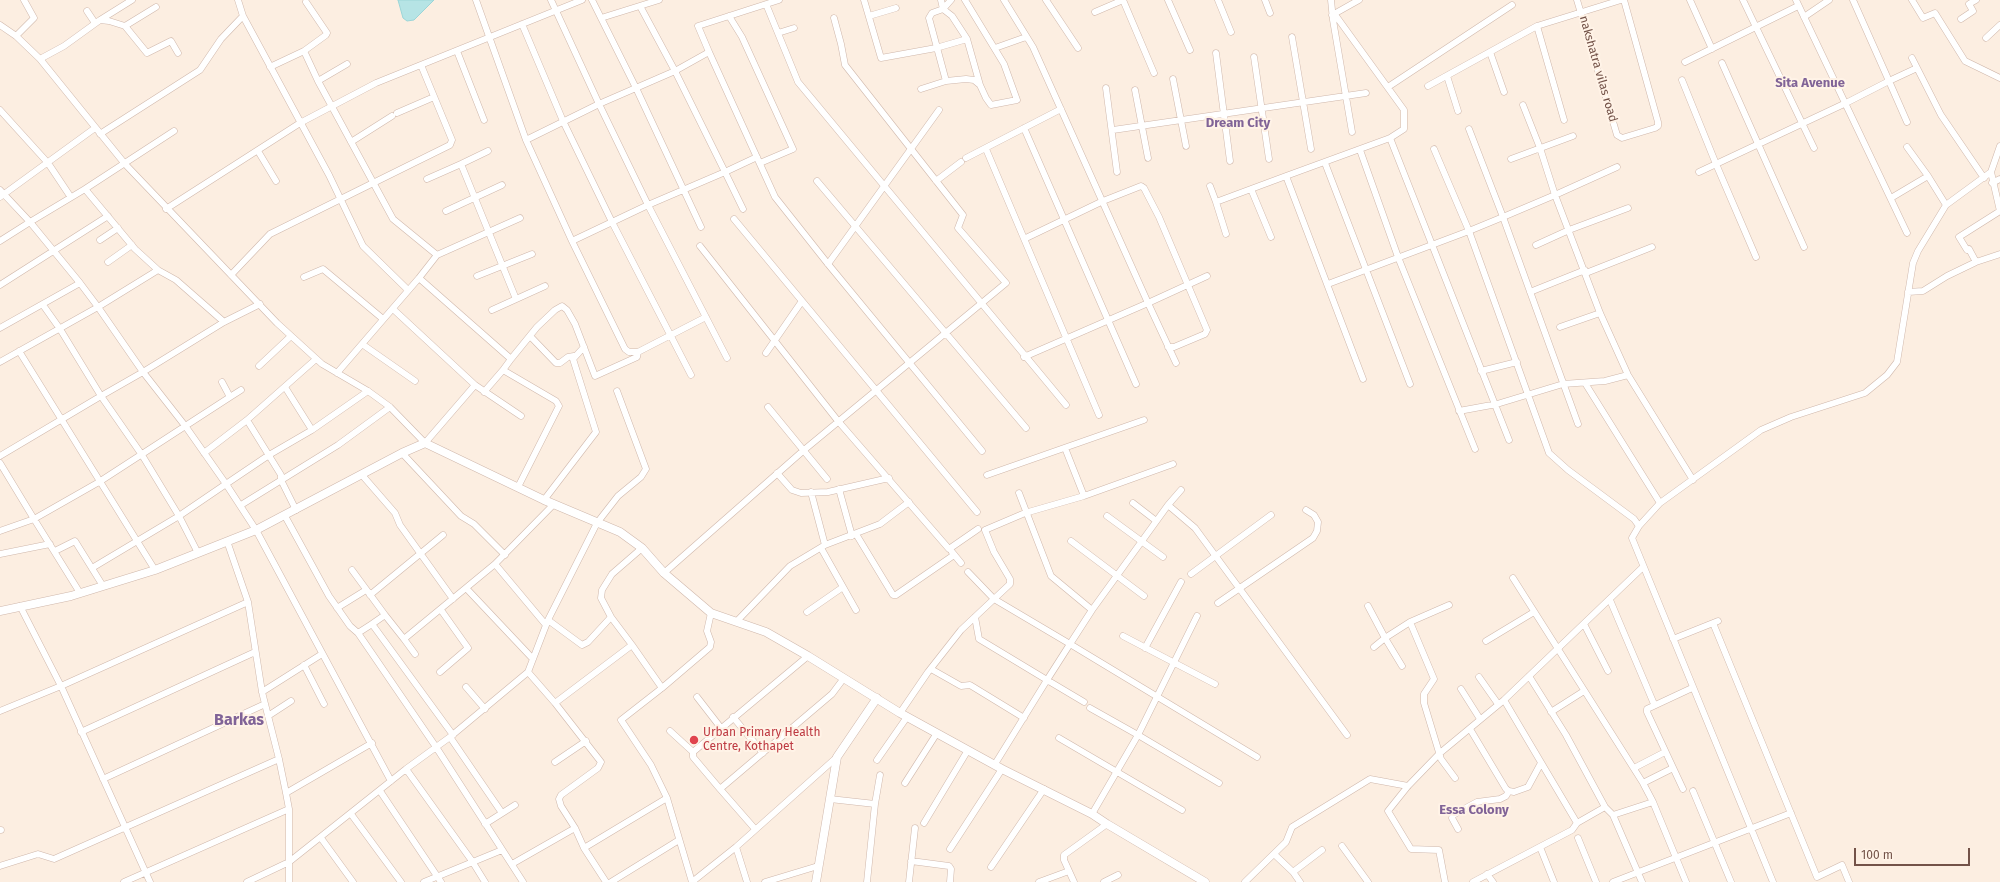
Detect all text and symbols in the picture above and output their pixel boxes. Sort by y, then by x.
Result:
street label: nakshatra vilas road [1576,14,1620,124]
district label: Sita Avenue [1775,75,1845,91]
district label: Dream City [1206,115,1270,131]
district label: Barkas [214,711,264,731]
place label: Urban Primary Health Centre, Kothapet [703,726,820,754]
marker: Urban Primary Health Centre, Kothapet [688,734,700,746]
district label: Essa Colony [1439,802,1509,818]
scale bar [1856,840,1972,866]
text: 100 m [1861,848,1893,862]

